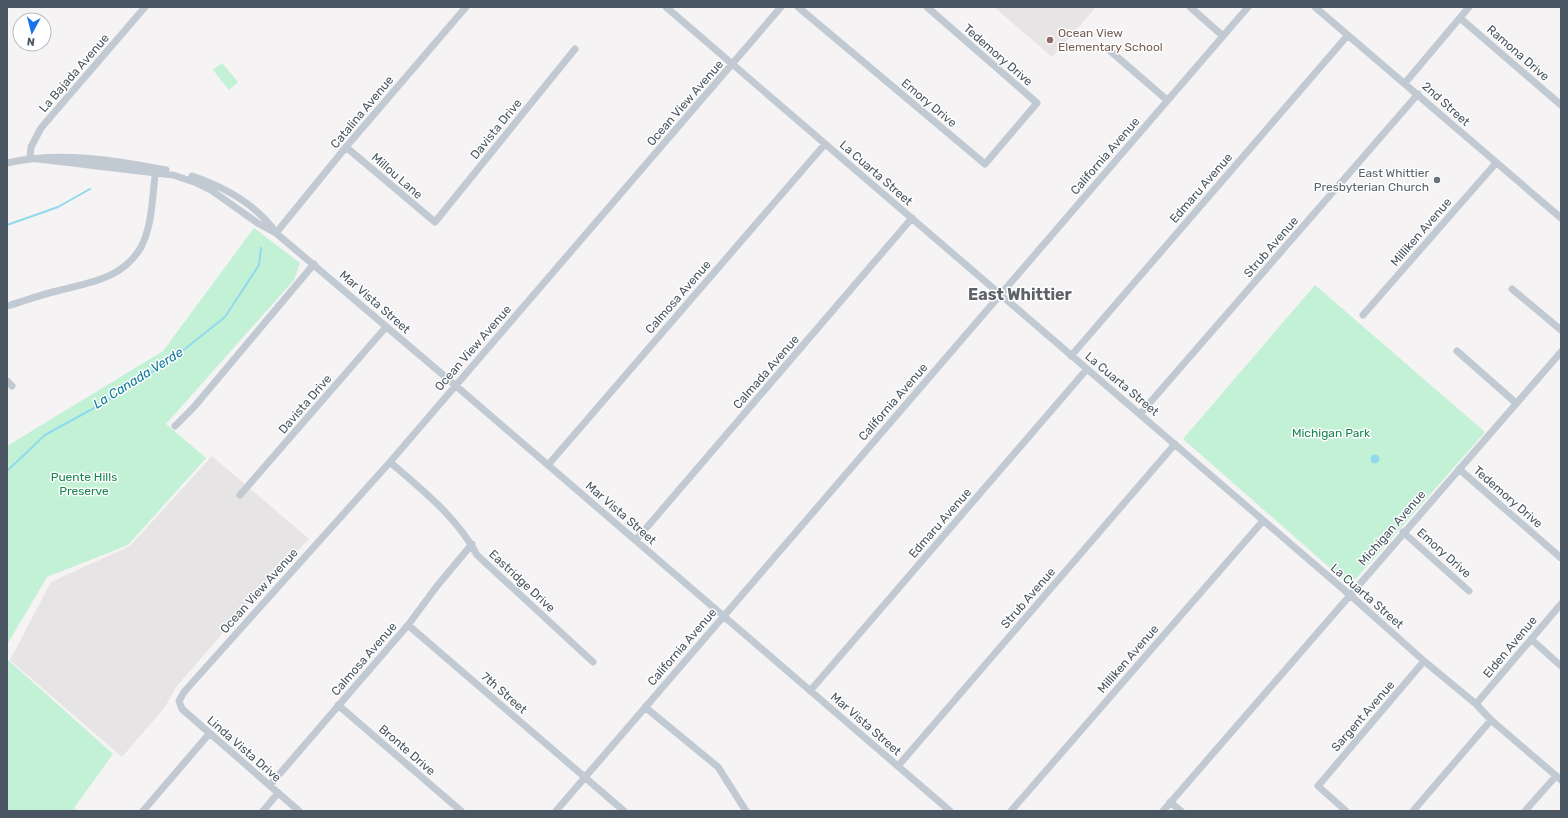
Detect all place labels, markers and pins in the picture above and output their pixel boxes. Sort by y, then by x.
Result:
place label: Ocean View Elementary School [1058,26,1163,54]
marker: Ocean View Elementary School [1045,35,1055,45]
place label: East Whittier Presbyterian Church [1314,166,1429,194]
marker: East Whittier Presbyterian Church [1432,175,1442,185]

